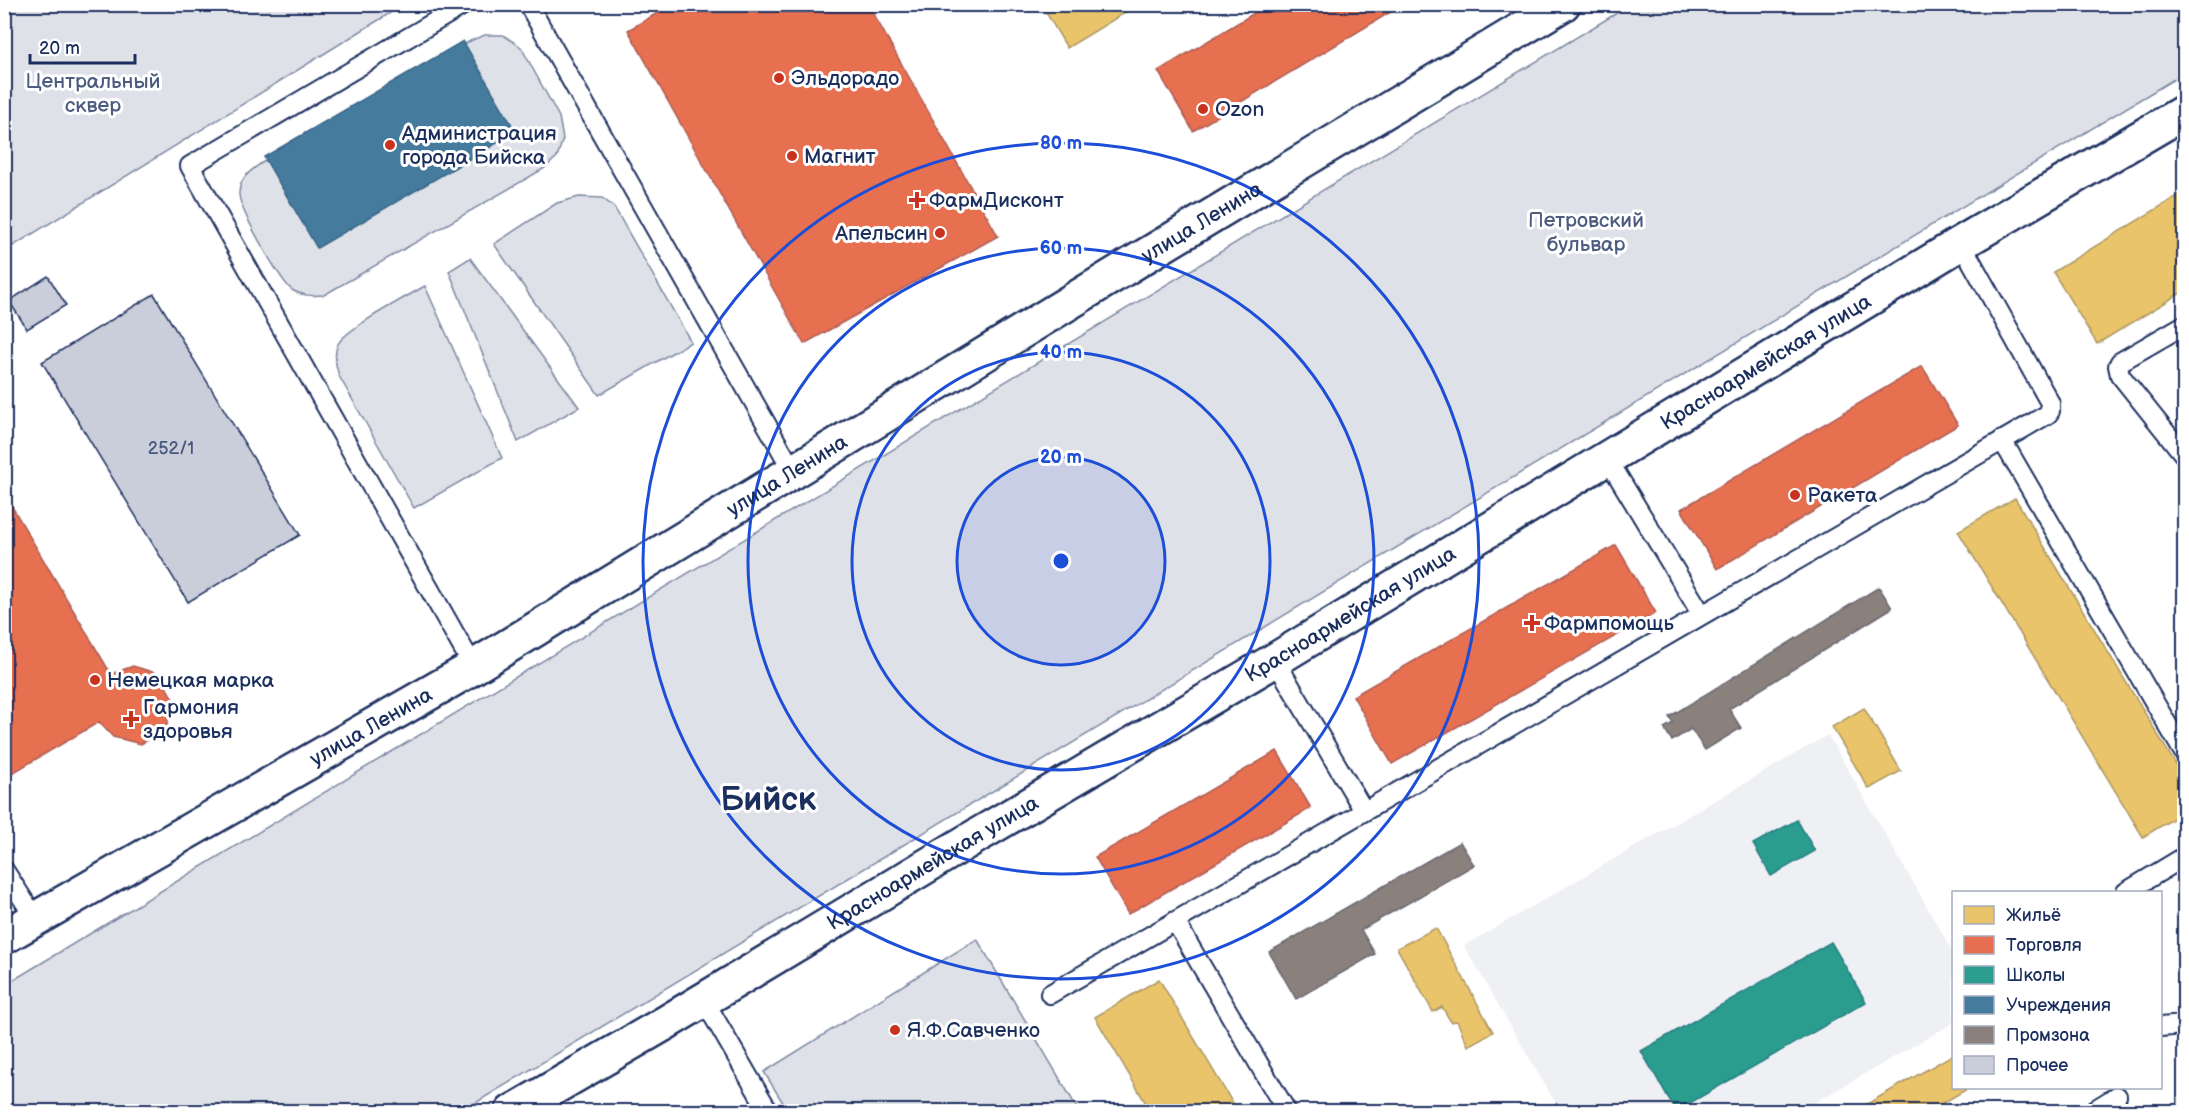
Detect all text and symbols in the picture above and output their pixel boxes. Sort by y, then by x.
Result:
scale bar [30,27,135,65]
text: 20 m [39,38,80,59]
place label: Эльдорадо [791,66,899,91]
park label: Центральный сквер [26,69,161,118]
marker: Эльдорадо [772,71,786,85]
place label: Ozon [1215,97,1264,122]
marker: Ozon [1196,102,1210,116]
place label: Администрация города Бийска [401,121,557,170]
text: 80 m [1040,133,1082,154]
marker: Администрация города Бийска [383,138,397,152]
place label: Магнит [804,144,876,169]
marker: Магнит [785,149,799,163]
street label: улица Ленина [1137,176,1267,268]
place label: ФармДисконт [929,188,1064,213]
marker: ФармДисконт [910,193,924,207]
park label: Петровский бульвар [1528,208,1644,257]
place label: Апельсин [834,221,928,246]
marker: Апельсин [933,226,947,240]
text: 60 m [1040,238,1082,259]
street label: Красноармейская улица [1656,288,1876,435]
text: 40 m [1040,342,1082,363]
street label: улица Ленина [722,429,852,522]
house number: 252/1 [148,438,194,459]
text: 20 m [1040,447,1082,468]
place label: Ракета [1807,483,1878,508]
marker: Ракета [1788,488,1802,502]
street label: Красноармейская улица [1240,540,1461,687]
centre of rings [1051,551,1071,571]
place label: Фармпомощь [1544,611,1675,636]
marker: Фармпомощь [1525,616,1539,630]
place label: Немецкая марка [107,668,275,693]
marker: Немецкая марка [88,673,102,687]
street label: улица Ленина [305,681,437,771]
place label: Гармония здоровья [143,695,239,744]
marker: Гармония здоровья [124,712,138,726]
district label: Бийск [720,780,816,820]
street label: Красноармейская улица [822,790,1043,935]
legend [1952,891,2162,1089]
text: Жильё [2006,905,2061,926]
text: Торговля [2006,935,2082,956]
text: Школы [2006,965,2065,986]
text: Учреждения [2006,995,2111,1016]
place label: Я.Ф.Савченко [907,1018,1040,1043]
marker: Я.Ф.Савченко [888,1023,902,1037]
text: Промзона [2006,1025,2090,1046]
text: Прочее [2006,1055,2068,1076]

